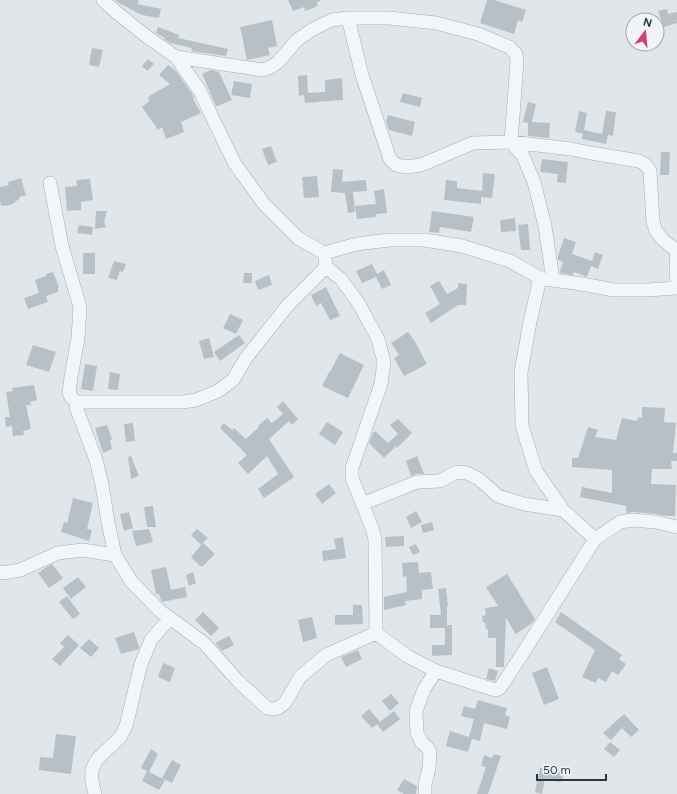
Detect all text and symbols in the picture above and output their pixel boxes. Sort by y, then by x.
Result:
north arrow [625,12,665,52]
text: N [642,15,654,30]
scale bar [537,756,606,782]
text: 50 m [543,763,571,777]

